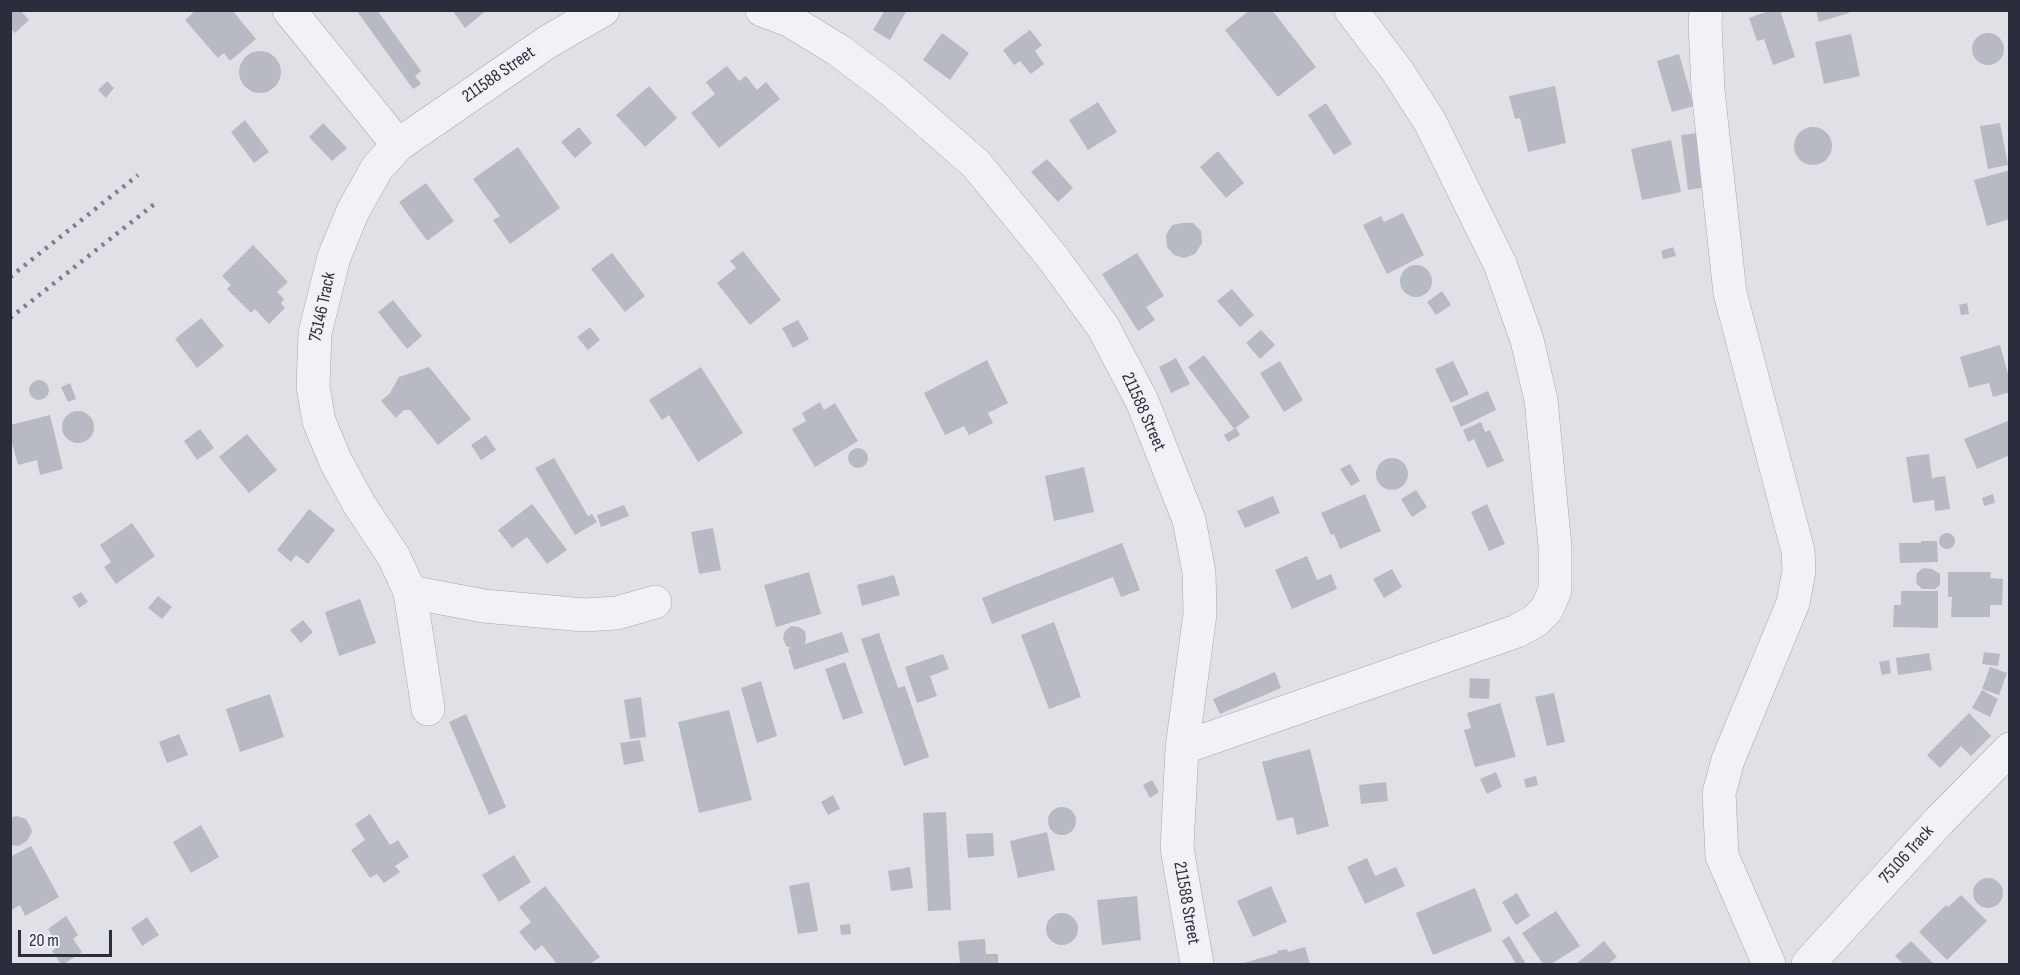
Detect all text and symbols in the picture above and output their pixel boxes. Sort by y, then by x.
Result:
street label: 211588 Street [458,42,540,108]
street label: 75146 Track [305,270,341,344]
street label: 211588 Street [1116,369,1170,455]
street label: 75106 Track [1875,821,1939,889]
street label: 211588 Street [1168,860,1204,946]
scale bar [21,918,116,956]
text: 20 m [29,930,59,951]

